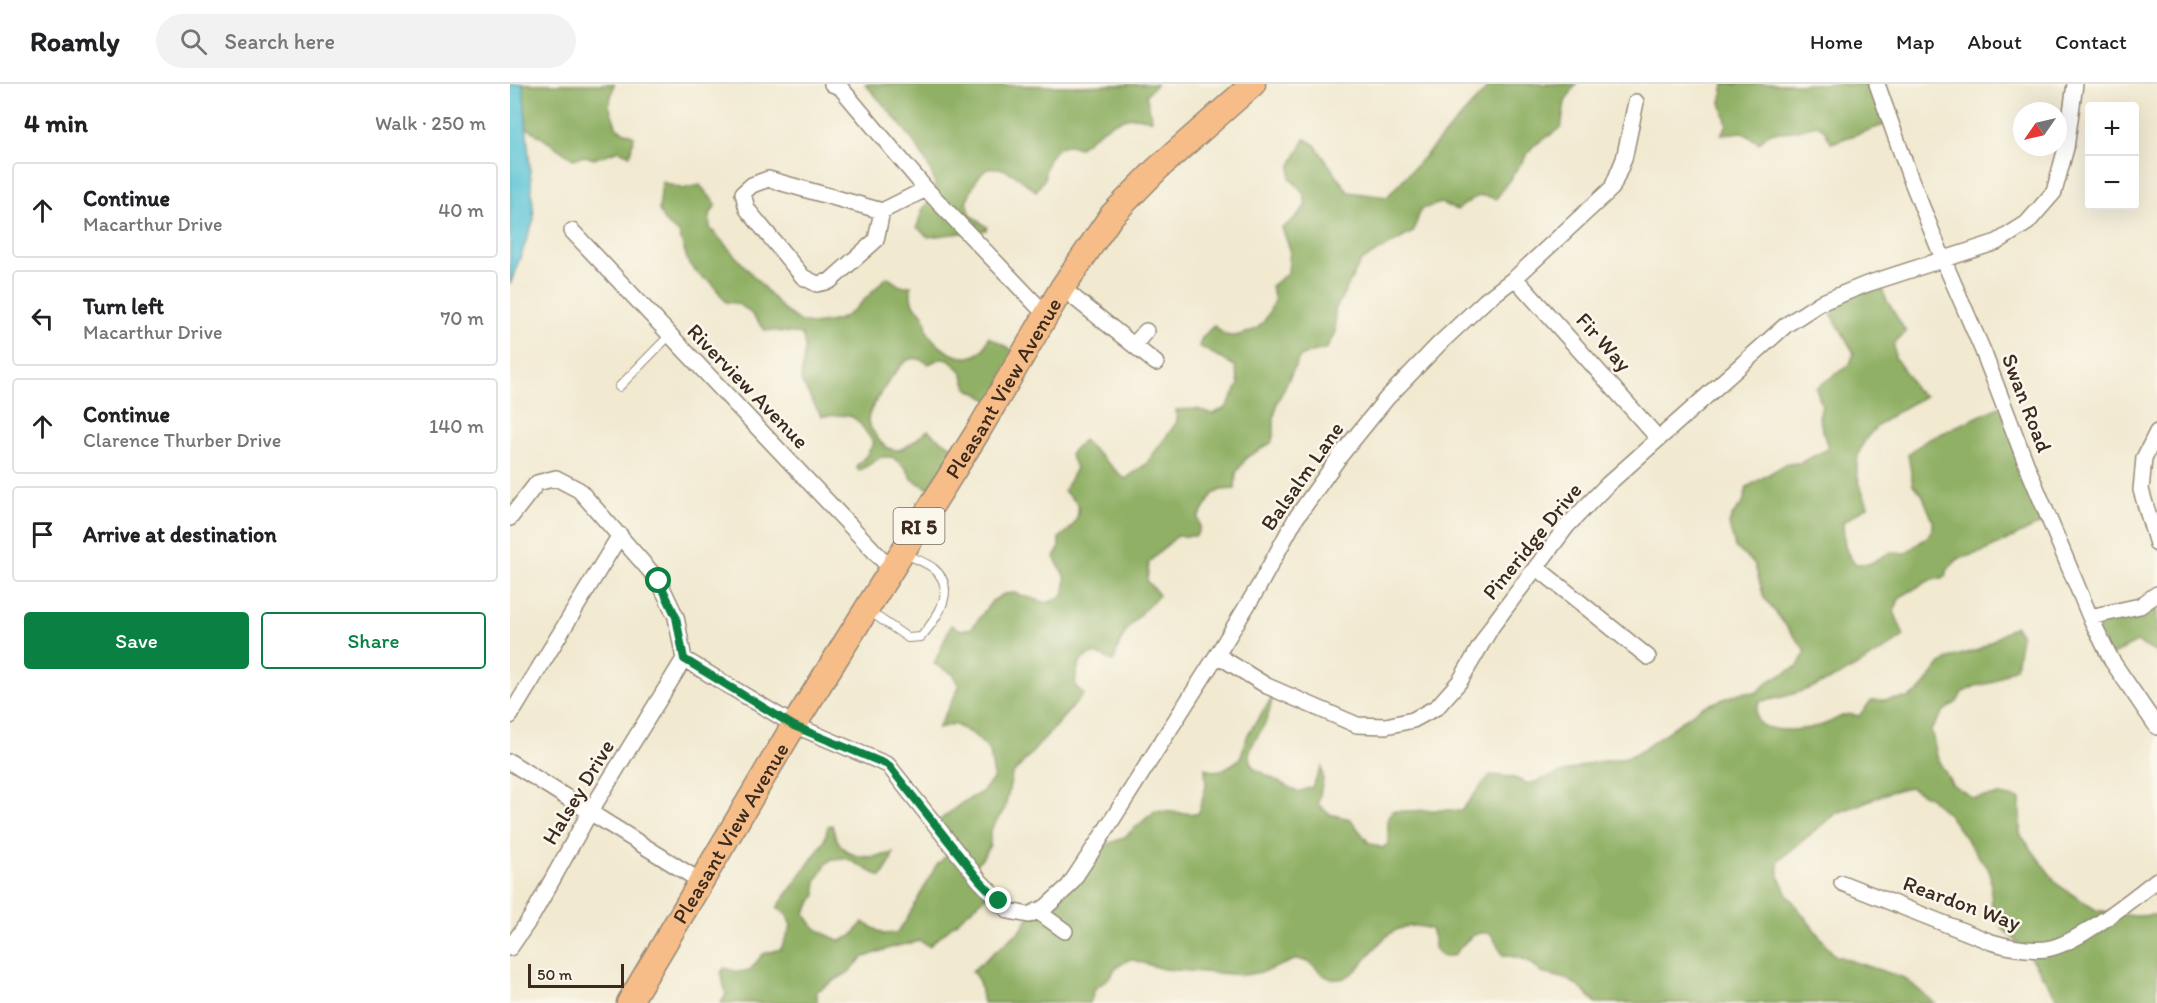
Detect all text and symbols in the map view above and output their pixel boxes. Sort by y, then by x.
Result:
search box [156,14,576,68]
text: Roamly [30,24,120,58]
icon: search [177,25,210,58]
text: Search here [225,28,335,55]
text: Home [1810,29,1863,54]
text: Map [1896,29,1935,54]
text: About [1968,29,2022,54]
text: Contact [2055,29,2127,54]
north arrow [2013,102,2067,156]
map controls [2085,102,2139,210]
button: + [2085,102,2139,156]
text: 4 min [24,107,88,139]
text: Walk · 250 m [375,111,486,135]
button: − [2085,156,2139,210]
text: Continue [83,185,170,212]
icon: ahead [26,194,59,227]
text: 40 m [438,198,484,222]
text: Macarthur Drive [83,212,222,236]
street label: Pleasant View Avenue [939,292,1067,483]
text: Turn left [83,293,164,320]
icon: left [26,302,59,335]
text: 70 m [440,306,484,330]
street label: Fir Way [1570,307,1638,378]
street label: Riverview Avenue [681,318,815,454]
text: Macarthur Drive [83,320,222,344]
street label: Swan Road [1996,350,2058,456]
text: Continue [83,401,170,428]
icon: ahead [26,410,59,443]
text: 140 m [429,414,484,438]
street label: Balsalm Lane [1255,416,1349,536]
text: Clarence Thurber Drive [83,428,281,452]
street label: Pineridge Drive [1477,477,1587,605]
road number: RI 5 [894,508,944,544]
icon: arrive [26,518,59,551]
text: Arrive at destination [83,521,277,548]
route start [645,567,671,593]
button: Save [24,612,249,669]
button: Share [261,612,486,669]
street label: Halsey Drive [536,734,620,850]
street label: Pleasant View Avenue [666,737,794,928]
street label: Reardon Way [1900,869,2025,937]
route end [985,887,1011,913]
scale bar [528,961,624,988]
text: 50 m [537,965,572,984]

